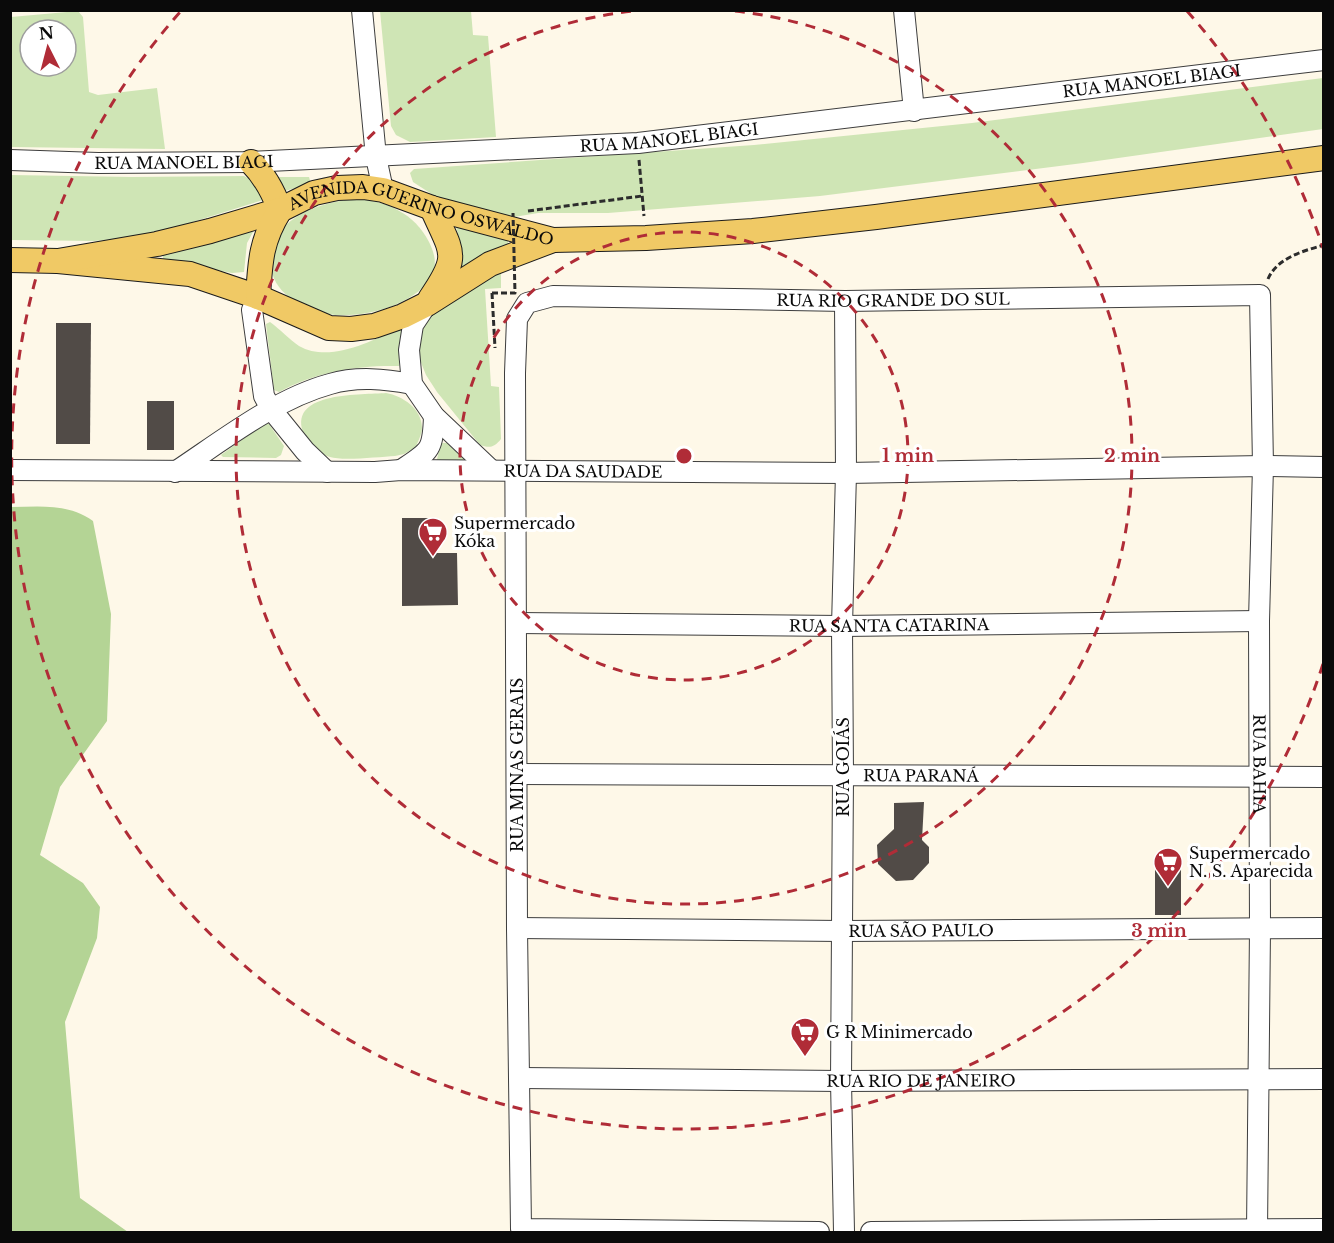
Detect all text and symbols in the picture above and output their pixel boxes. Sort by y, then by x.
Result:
north arrow [18,18,78,78]
text: N [38,22,55,44]
street label: RUA MANOEL BIAGI [1061,60,1242,102]
street label: RUA MANOEL BIAGI [579,119,760,156]
street label: RUA MANOEL BIAGI [94,151,274,173]
street label: AVENIDA GUERINO OSWALDO [284,177,556,250]
street label: RUA RIO GRANDE DO SUL [776,289,1010,311]
text: 1 min [882,445,934,467]
text: 2 min [1104,445,1160,467]
centre of rings [674,446,694,466]
street label: RUA DA SAUDADE [503,461,662,482]
place label: Supermercado Kóka [454,513,575,551]
supermarket icon: Supermercado Kóka [417,516,449,558]
street label: RUA SANTA CATARINA [789,614,990,636]
street label: RUA MINAS GERAIS [507,678,527,852]
street label: RUA BAHIA [1249,714,1270,815]
street label: RUA GOIÁS [833,717,853,817]
street label: RUA PARANÁ [863,765,980,786]
place label: Supermercado N. S. Aparecida [1189,843,1313,881]
supermarket icon: Supermercado N. S. Aparecida [1152,846,1184,888]
street label: RUA SÃO PAULO [848,920,994,941]
text: 3 min [1131,920,1187,942]
supermarket icon: G R Minimercado [789,1016,821,1058]
place label: G R Minimercado [826,1022,973,1042]
street label: RUA RIO DE JANEIRO [826,1070,1016,1091]

